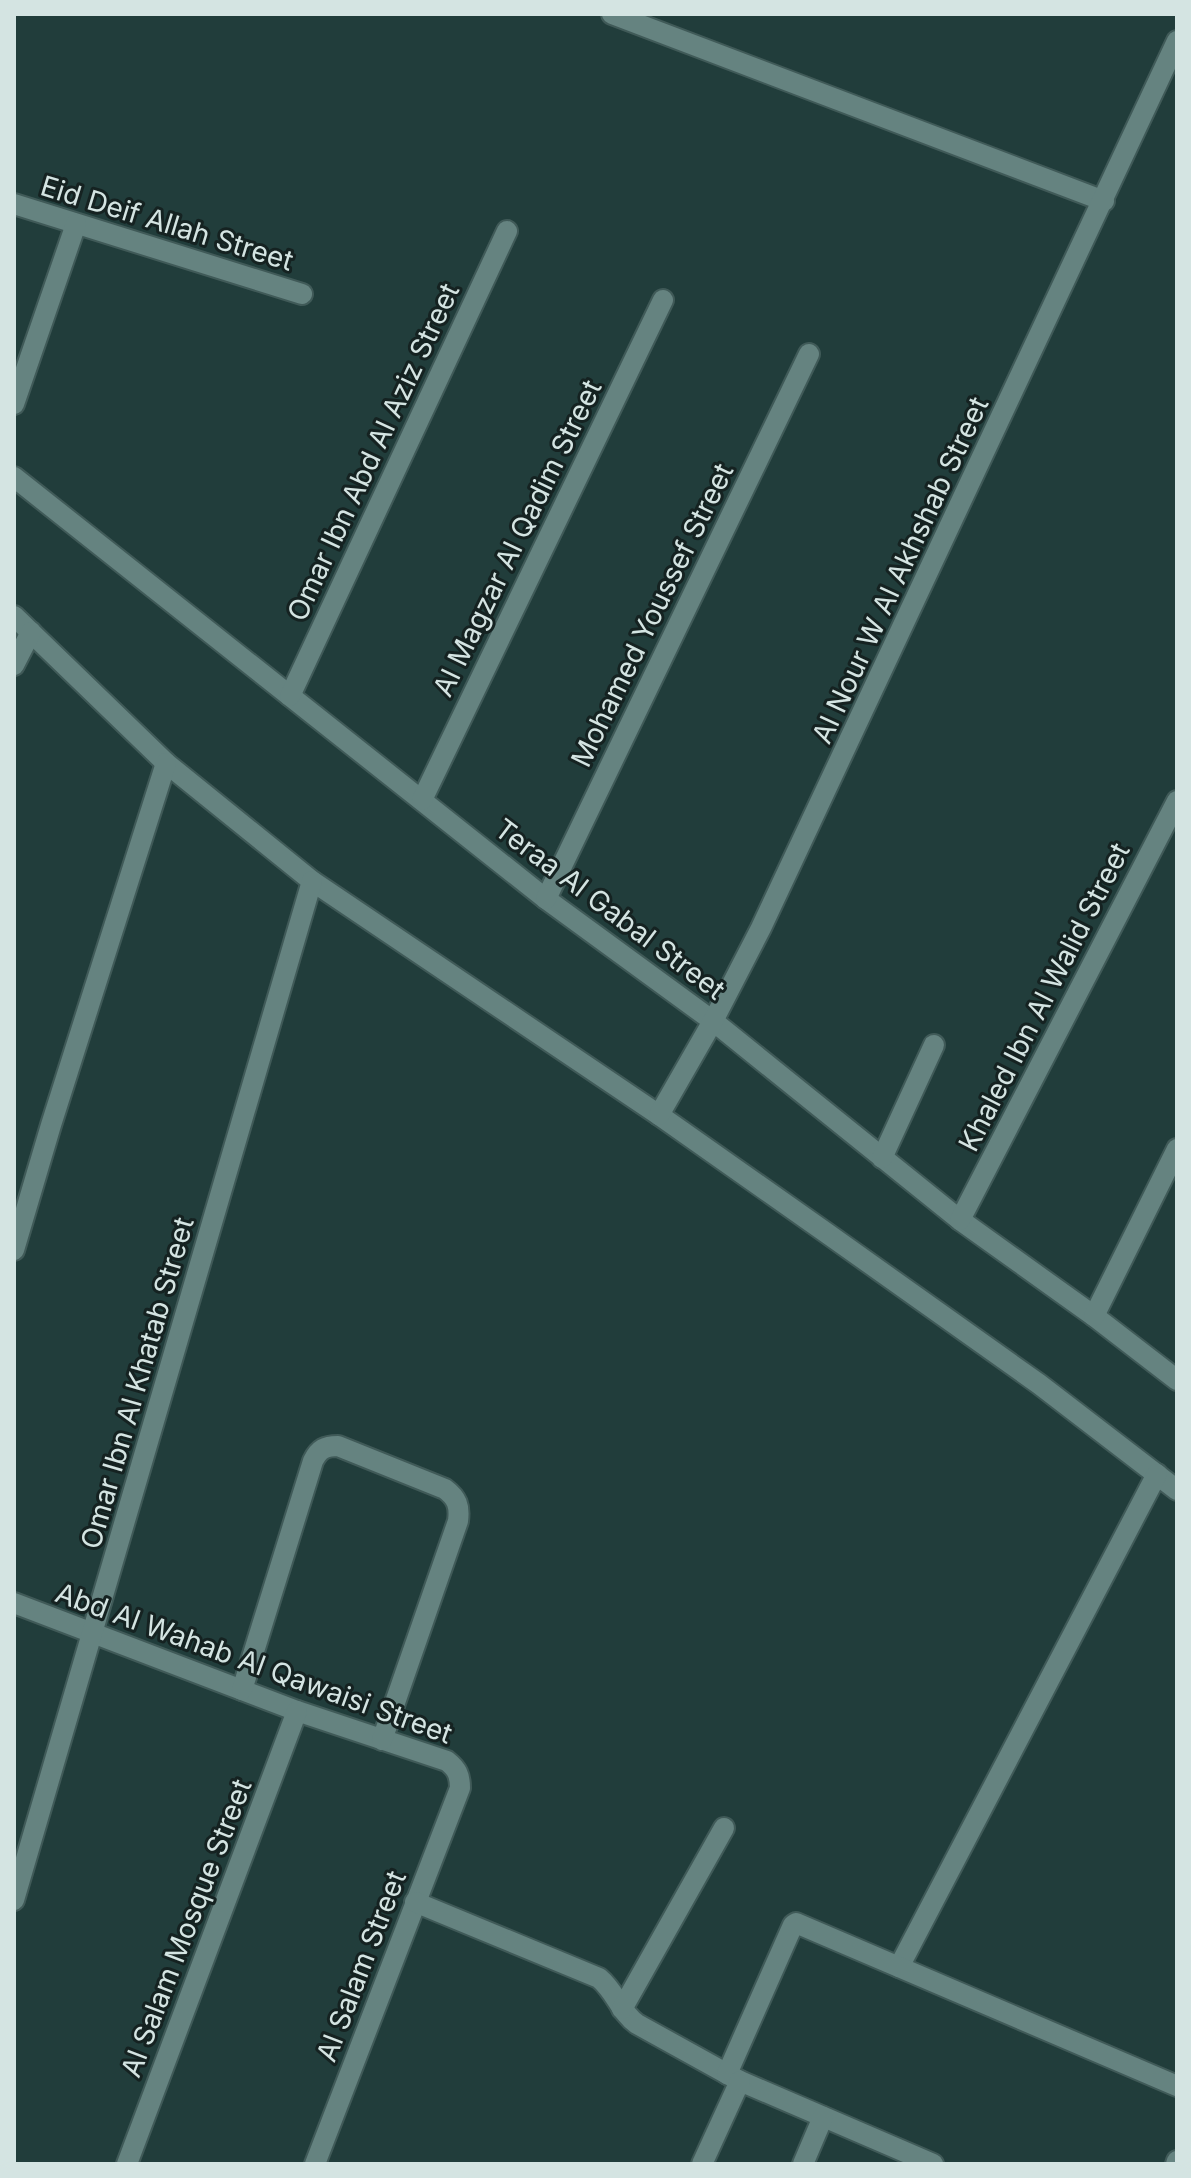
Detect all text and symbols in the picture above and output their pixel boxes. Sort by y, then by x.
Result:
street label: Eid Deif Allah Street [37,168,297,278]
street label: Omar Ibn Abd Al Aziz Street [280,278,466,626]
street label: Al Magzar Al Qadim Street [425,374,609,702]
street label: Al Nour W Al Akhshab Street [805,391,995,749]
street label: Mohamed Youssef Street [564,458,740,772]
street label: Teraa Al Gabal Street [488,811,732,1007]
street label: Khaled Ibn Al Walid Street [951,837,1137,1157]
street label: Omar Ibn Al Khatab Street [73,1213,201,1553]
street label: Abd Al Wahab Al Qawaisi Street [51,1575,457,1751]
street label: Al Salam Mosque Street [113,1774,259,2082]
street label: Al Salam Street [309,1866,413,2066]

